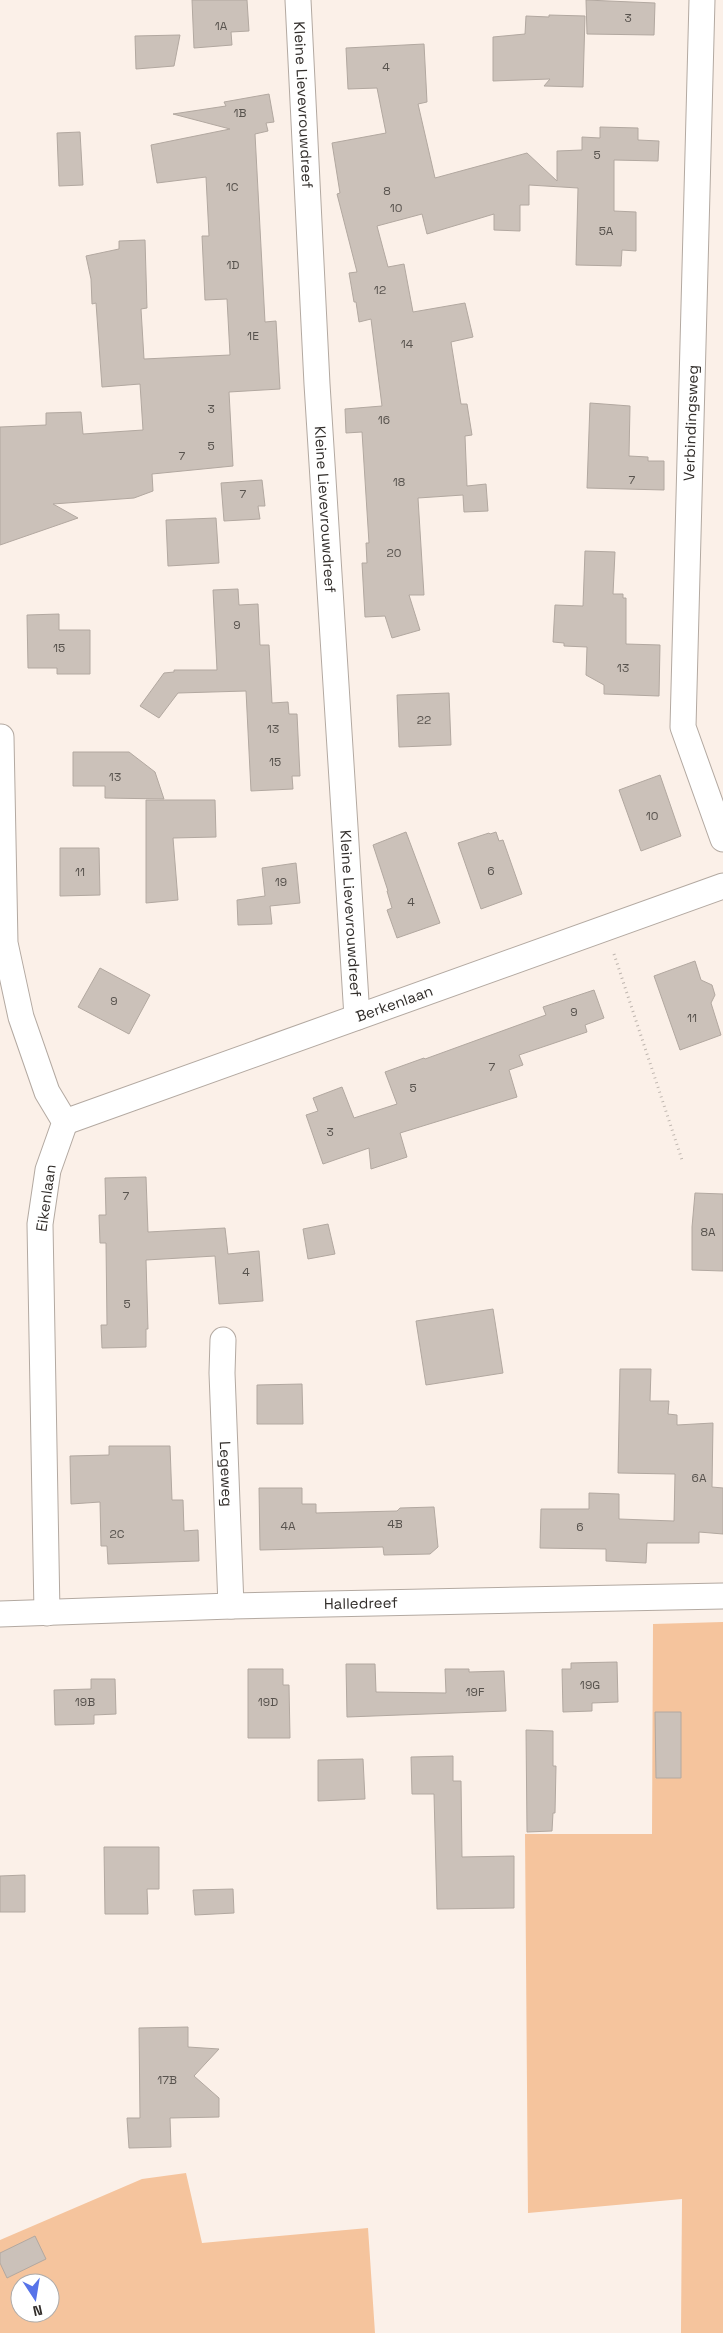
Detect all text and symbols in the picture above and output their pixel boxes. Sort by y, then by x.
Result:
house number: 3 [624,10,632,26]
house number: 1A [215,18,228,34]
street label: Kleine Lievevrouwdreef [290,21,317,189]
house number: 4 [382,59,390,75]
house number: 1B [234,105,247,121]
house number: 5 [593,147,601,163]
house number: 1C [226,179,239,195]
house number: 8 [383,183,391,199]
house number: 10 [390,200,402,216]
house number: 5A [599,223,614,239]
house number: 1D [227,257,240,273]
house number: 12 [374,282,386,298]
house number: 1E [247,328,259,344]
house number: 14 [401,336,414,352]
street label: Verbindingsweg [679,365,702,481]
house number: 3 [207,401,215,417]
house number: 16 [378,412,390,428]
street label: Kleine Lievevrouwdreef [311,425,340,594]
house number: 5 [207,438,215,454]
house number: 7 [179,448,186,464]
house number: 7 [629,472,636,488]
house number: 18 [393,474,405,490]
house number: 7 [240,486,247,502]
house number: 20 [387,545,401,561]
house number: 9 [233,617,241,633]
house number: 15 [53,640,65,656]
house number: 13 [617,660,629,676]
house number: 22 [417,712,431,728]
house number: 13 [267,721,279,737]
house number: 15 [269,754,281,770]
house number: 13 [109,769,121,785]
house number: 10 [646,808,658,824]
street label: Kleine Lievevrouwdreef [336,829,366,998]
house number: 6 [487,863,495,879]
house number: 11 [75,864,85,880]
house number: 19 [275,874,287,890]
house number: 4 [407,894,415,910]
street label: Berkenlaan [353,981,435,1026]
house number: 9 [110,993,118,1009]
house number: 9 [570,1004,578,1020]
house number: 11 [687,1010,697,1026]
house number: 7 [489,1059,496,1075]
house number: 5 [409,1080,417,1096]
house number: 3 [326,1124,334,1140]
street label: Eikenlaan [31,1163,60,1233]
house number: 7 [123,1188,130,1204]
house number: 8A [700,1224,716,1240]
house number: 4 [242,1264,250,1280]
house number: 5 [123,1296,131,1312]
street label: Legeweg [216,1441,237,1507]
house number: 6A [692,1470,707,1486]
house number: 4B [387,1516,403,1532]
house number: 4A [280,1518,296,1534]
house number: 6 [576,1519,584,1535]
house number: 2C [110,1526,125,1542]
street label: Halledreef [324,1593,398,1613]
house number: 19G [580,1677,600,1693]
house number: 19F [466,1684,485,1700]
house number: 19B [75,1694,95,1710]
house number: 19D [258,1694,278,1710]
house number: 17B [157,2072,177,2088]
north arrow [10,2273,60,2323]
text: N [31,2301,44,2320]

